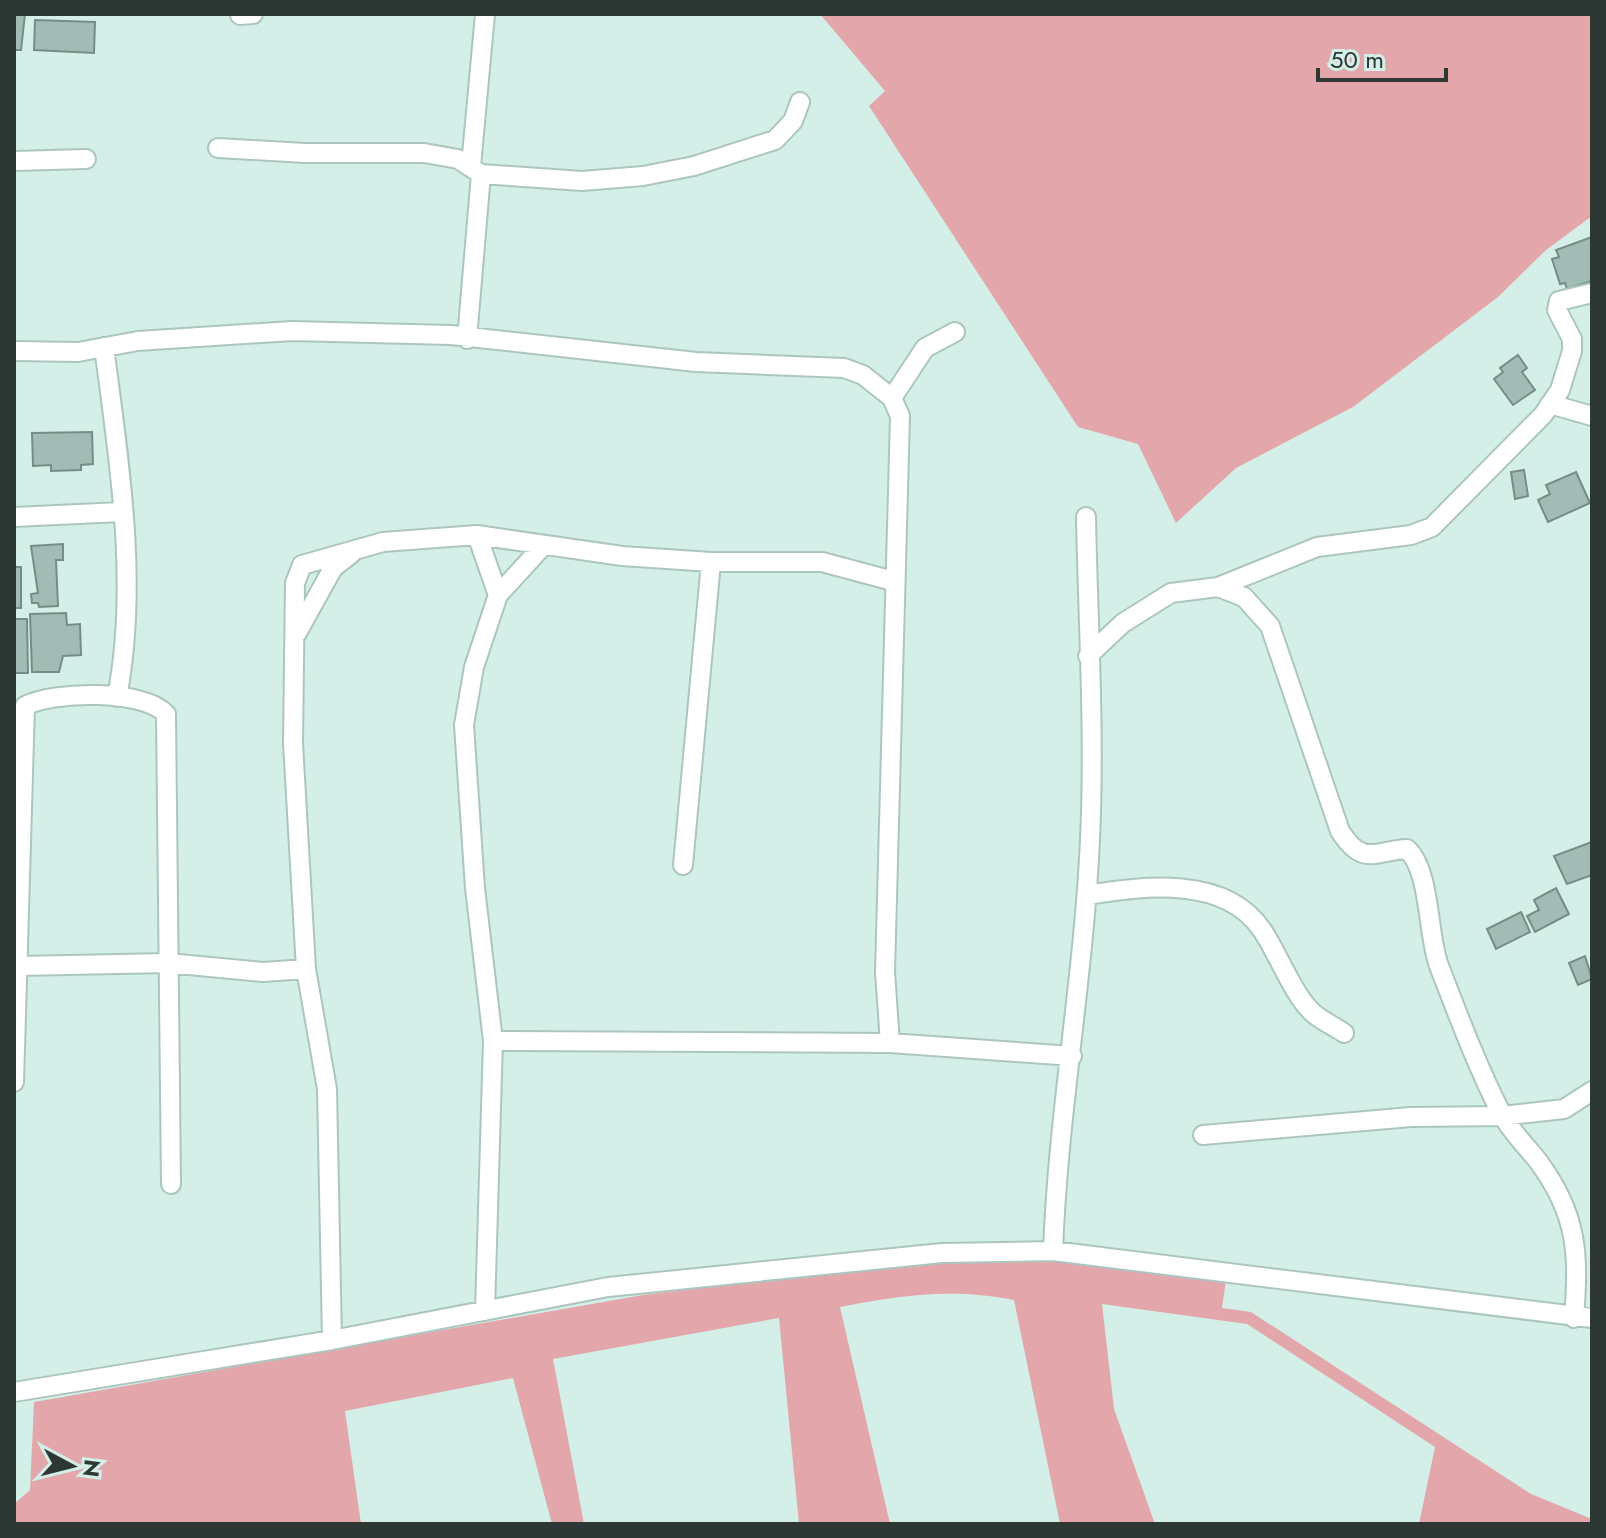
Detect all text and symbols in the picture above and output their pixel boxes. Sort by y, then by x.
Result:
scale bar [1318,32,1446,82]
text: 50 m [1330,42,1384,77]
north arrow [32,1426,112,1506]
text: N [75,1458,109,1479]

